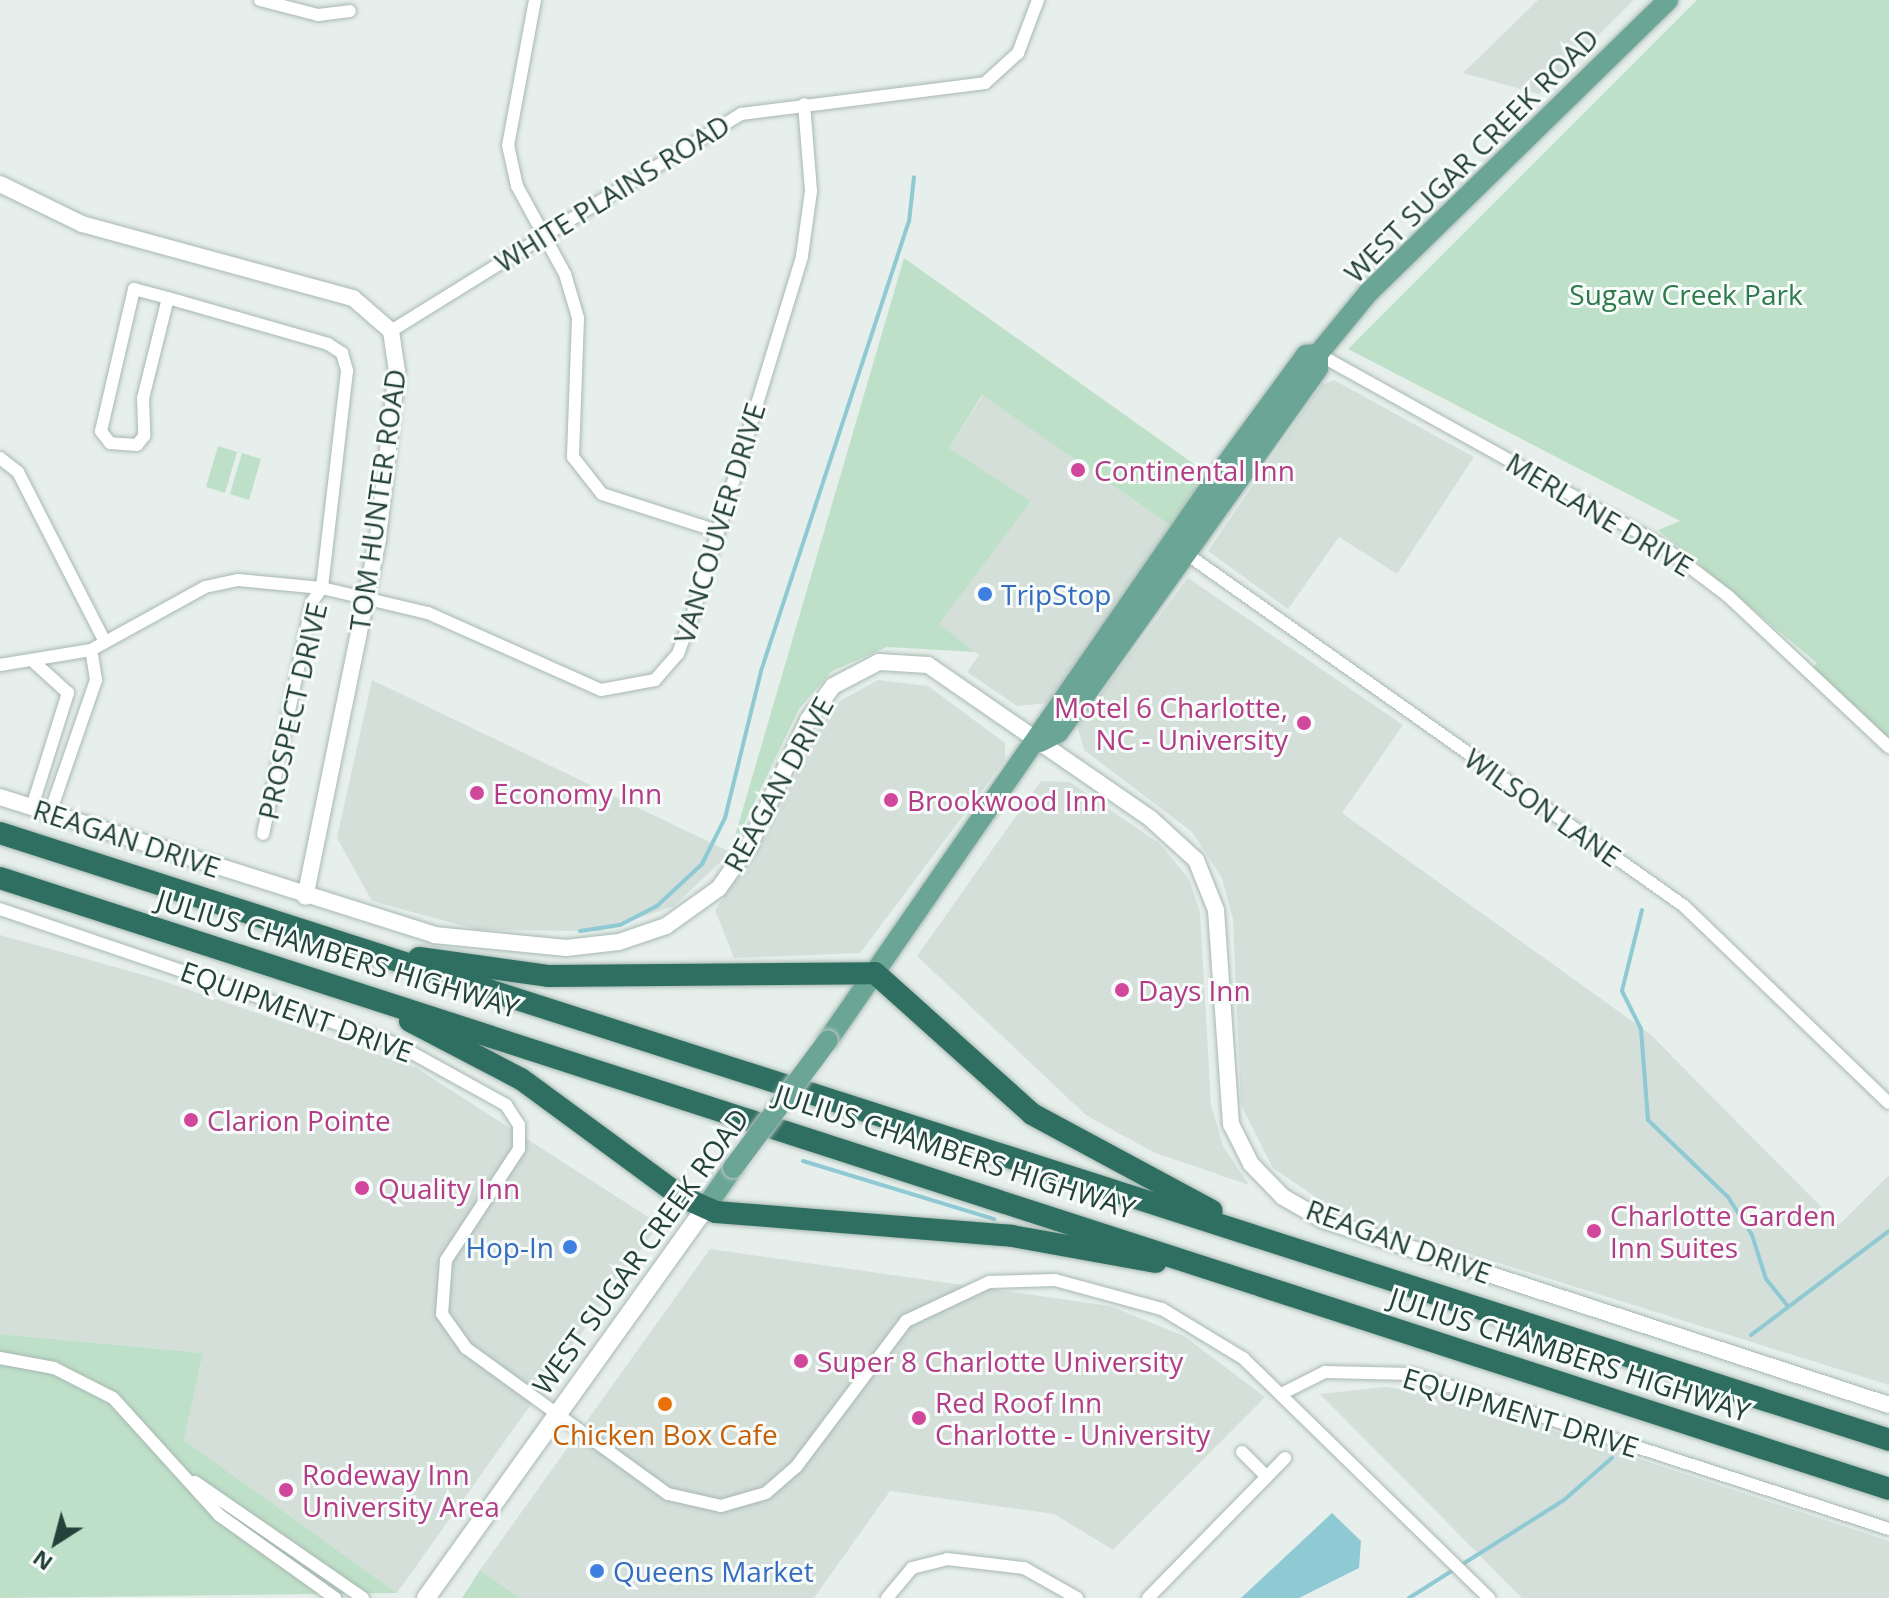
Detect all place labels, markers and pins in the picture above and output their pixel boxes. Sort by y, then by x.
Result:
place label: Continental Inn [1094,453,1295,487]
marker: Continental Inn [1069,461,1087,479]
place label: TripStop [1001,577,1111,611]
marker: TripStop [976,585,994,603]
place label: Motel 6 Charlotte, NC - University [1054,690,1288,756]
marker: Motel 6 Charlotte, NC - University [1295,714,1313,732]
place label: Economy Inn [493,776,662,810]
place label: Brookwood Inn [907,783,1107,817]
marker: Economy Inn [468,784,486,802]
marker: Brookwood Inn [882,791,900,809]
place label: Days Inn [1138,973,1251,1007]
marker: Days Inn [1113,981,1131,999]
place label: Clarion Pointe [207,1103,391,1137]
marker: Clarion Pointe [182,1111,200,1129]
place label: Quality Inn [378,1171,520,1205]
marker: Quality Inn [353,1179,371,1197]
place label: Charlotte Garden Inn Suites [1610,1198,1836,1264]
marker: Charlotte Garden Inn Suites [1585,1222,1603,1240]
place label: Hop-In [465,1230,554,1264]
marker: Hop-In [561,1238,579,1256]
place label: Super 8 Charlotte University [817,1344,1183,1378]
marker: Super 8 Charlotte University [792,1352,810,1370]
place label: Red Roof Inn Charlotte - University [935,1385,1210,1451]
marker: Chicken Box Cafe [656,1395,674,1413]
marker: Red Roof Inn Charlotte - University [910,1409,928,1427]
place label: Chicken Box Cafe [552,1417,778,1451]
place label: Rodeway Inn University Area [302,1457,500,1523]
marker: Rodeway Inn University Area [277,1481,295,1499]
place label: Queens Market [613,1554,814,1588]
marker: Queens Market [588,1562,606,1580]

